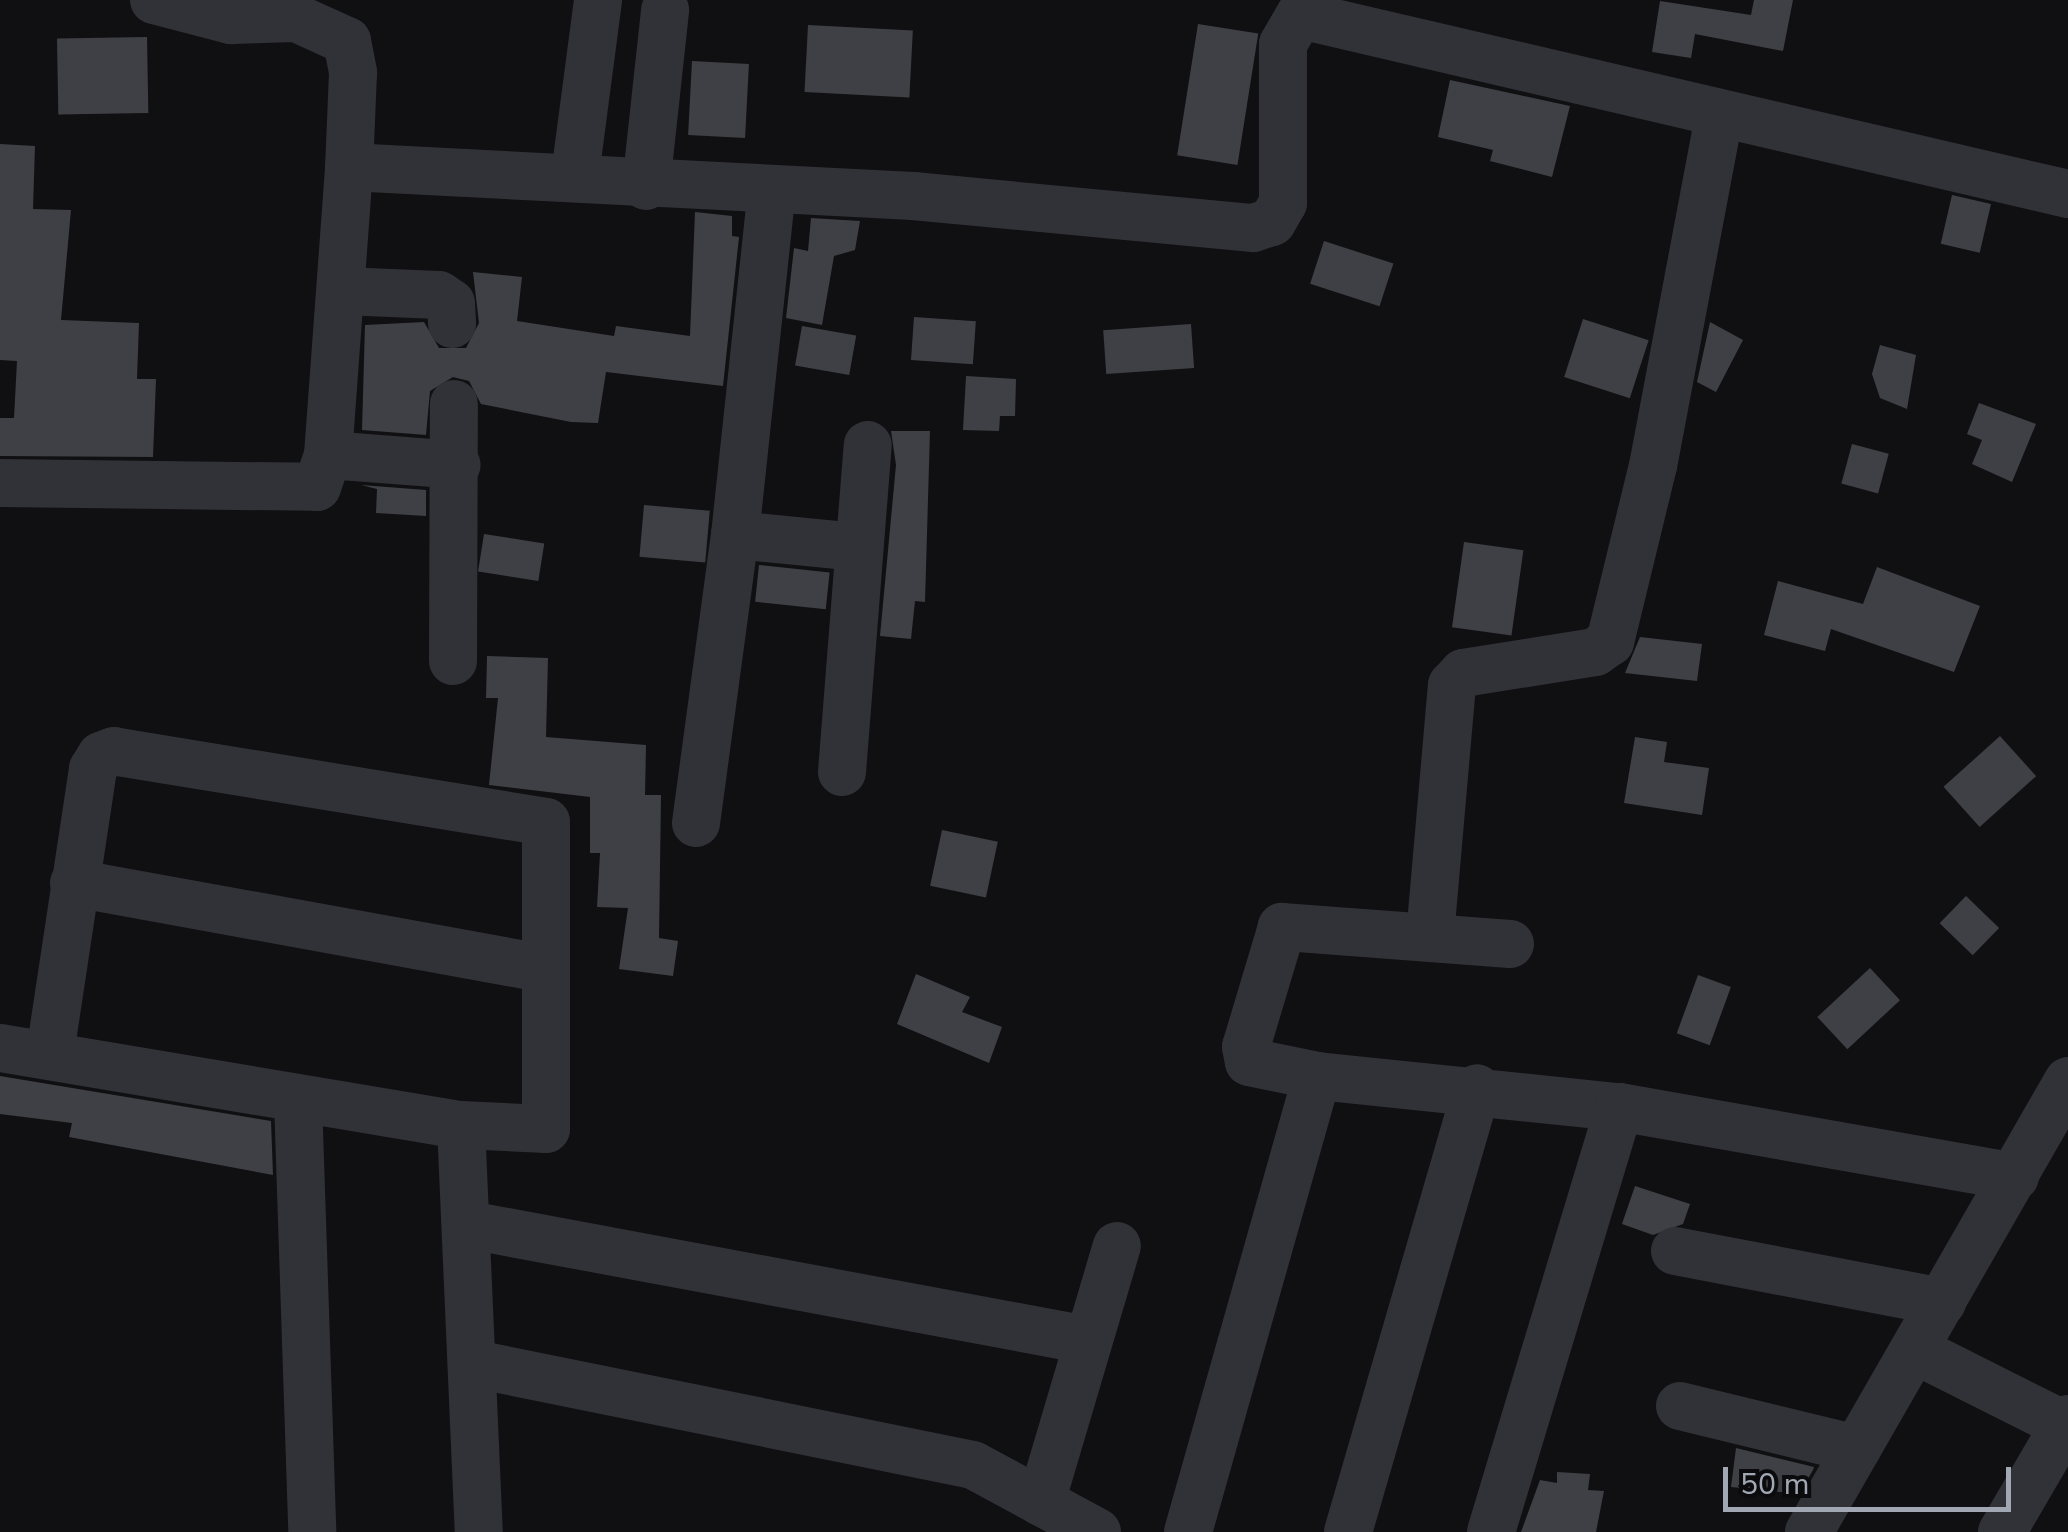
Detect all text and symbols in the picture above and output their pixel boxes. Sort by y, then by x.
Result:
scale bar [1728,1447,2016,1509]
text: 50 m [1740,1464,1809,1505]

